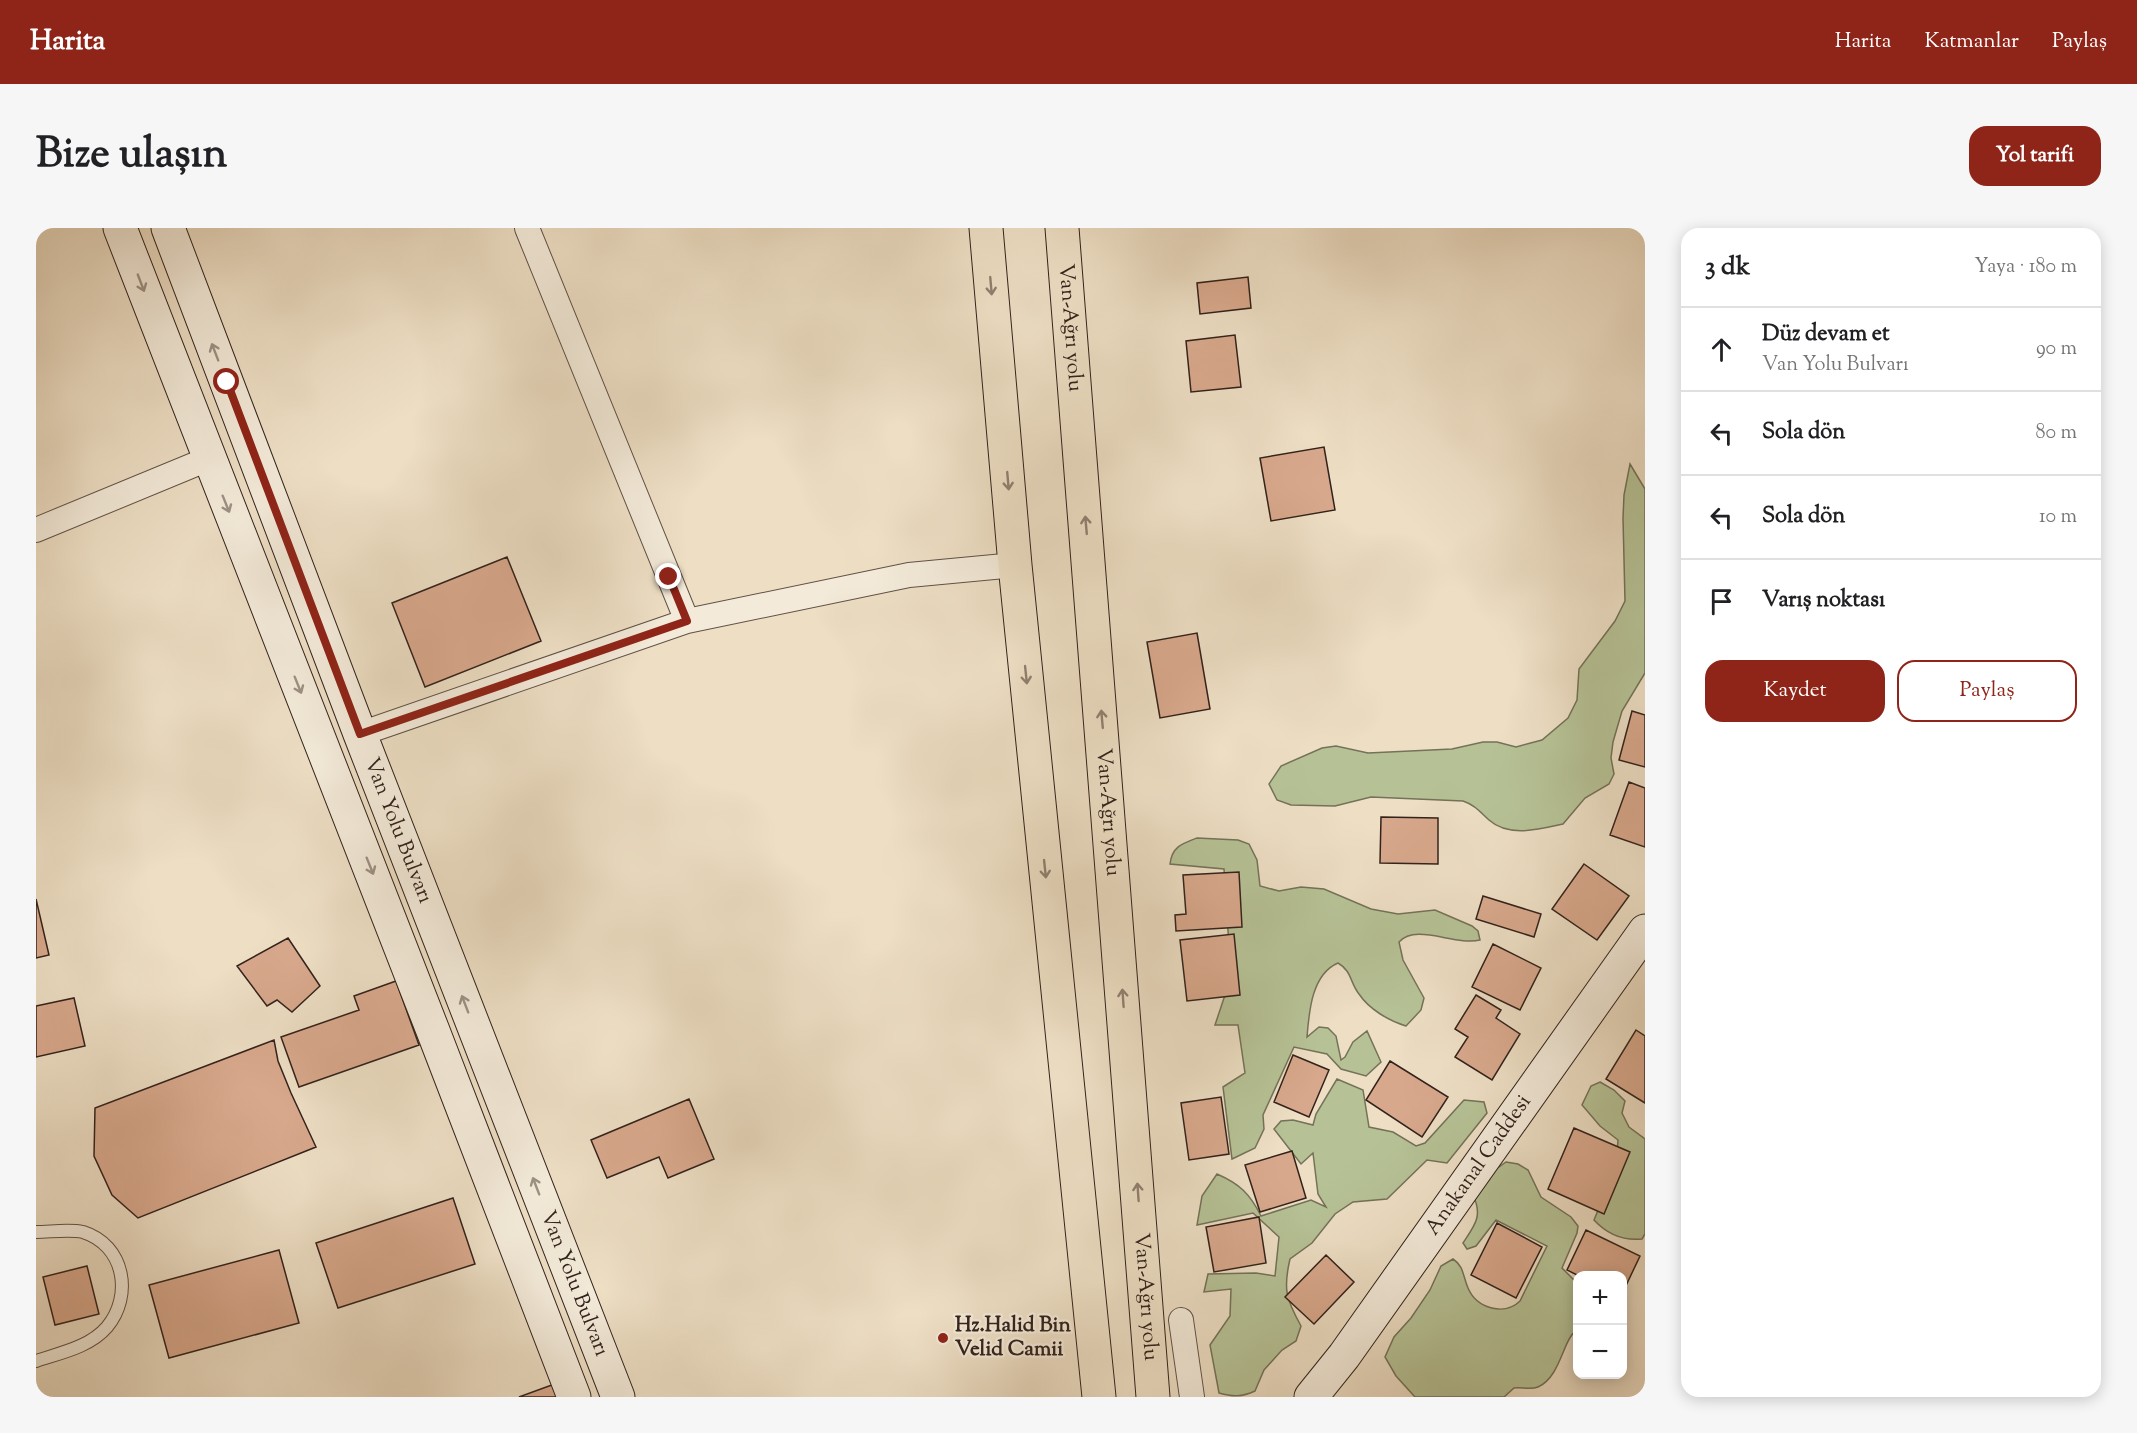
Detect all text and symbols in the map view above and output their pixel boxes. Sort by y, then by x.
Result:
text: Harita [30,22,105,62]
text: Harita [1835,27,1891,57]
text: Katmanlar [1924,27,2019,57]
text: Paylaş [2052,27,2107,57]
text: Bize ulaşın [36,126,227,186]
button: Yol tarifi [1969,126,2101,186]
text: 3 dk [1705,249,1750,286]
text: Yaya · 180 m [1974,253,2077,282]
street label: Van-Ağrı yolu [1050,263,1090,393]
one-way arrow [136,273,147,291]
one-way arrow [986,276,997,296]
text: Düz devam et [1762,319,1889,351]
icon: ahead [1705,333,1738,366]
text: 90 m [2036,335,2077,364]
one-way arrow [209,343,220,361]
text: Van Yolu Bulvarı [1762,351,1909,380]
route start [213,368,239,394]
icon: left [1705,417,1738,450]
text: Sola dön [1762,417,1845,449]
text: 80 m [2036,419,2077,448]
one-way arrow [1002,470,1013,490]
one-way arrow [221,494,232,513]
icon: left [1705,501,1738,534]
text: Sola dön [1762,501,1845,533]
text: 10 m [2039,503,2077,532]
one-way arrow [1080,516,1091,536]
route end [655,563,681,589]
icon: arrive [1705,585,1738,618]
text: Varış noktası [1762,585,1885,617]
button: Kaydet [1705,660,1885,722]
button: Paylaş [1897,660,2077,722]
one-way arrow [1021,664,1032,684]
one-way arrow [293,675,304,694]
one-way arrow [1096,710,1107,730]
street label: Van-Ağrı yolu [1088,747,1127,877]
street label: Van Yolu Bulvarı [356,753,440,908]
one-way arrow [365,856,376,875]
one-way arrow [1040,858,1051,878]
one-way arrow [1117,988,1128,1008]
one-way arrow [459,995,470,1014]
street label: Anakanal Caddesi [1419,1089,1539,1242]
one-way arrow [530,1177,541,1196]
one-way arrow [1132,1183,1143,1203]
street label: Van Yolu Bulvarı [532,1206,616,1361]
street label: Van-Ağrı yolu [1125,1232,1165,1362]
map controls [1573,1271,1627,1379]
button: + [1573,1271,1627,1325]
place label: Hz.Halid Bin Velid Camii [955,1311,1071,1365]
button: − [1573,1325,1627,1379]
marker: Hz.Halid Bin Velid Camii [936,1331,950,1345]

